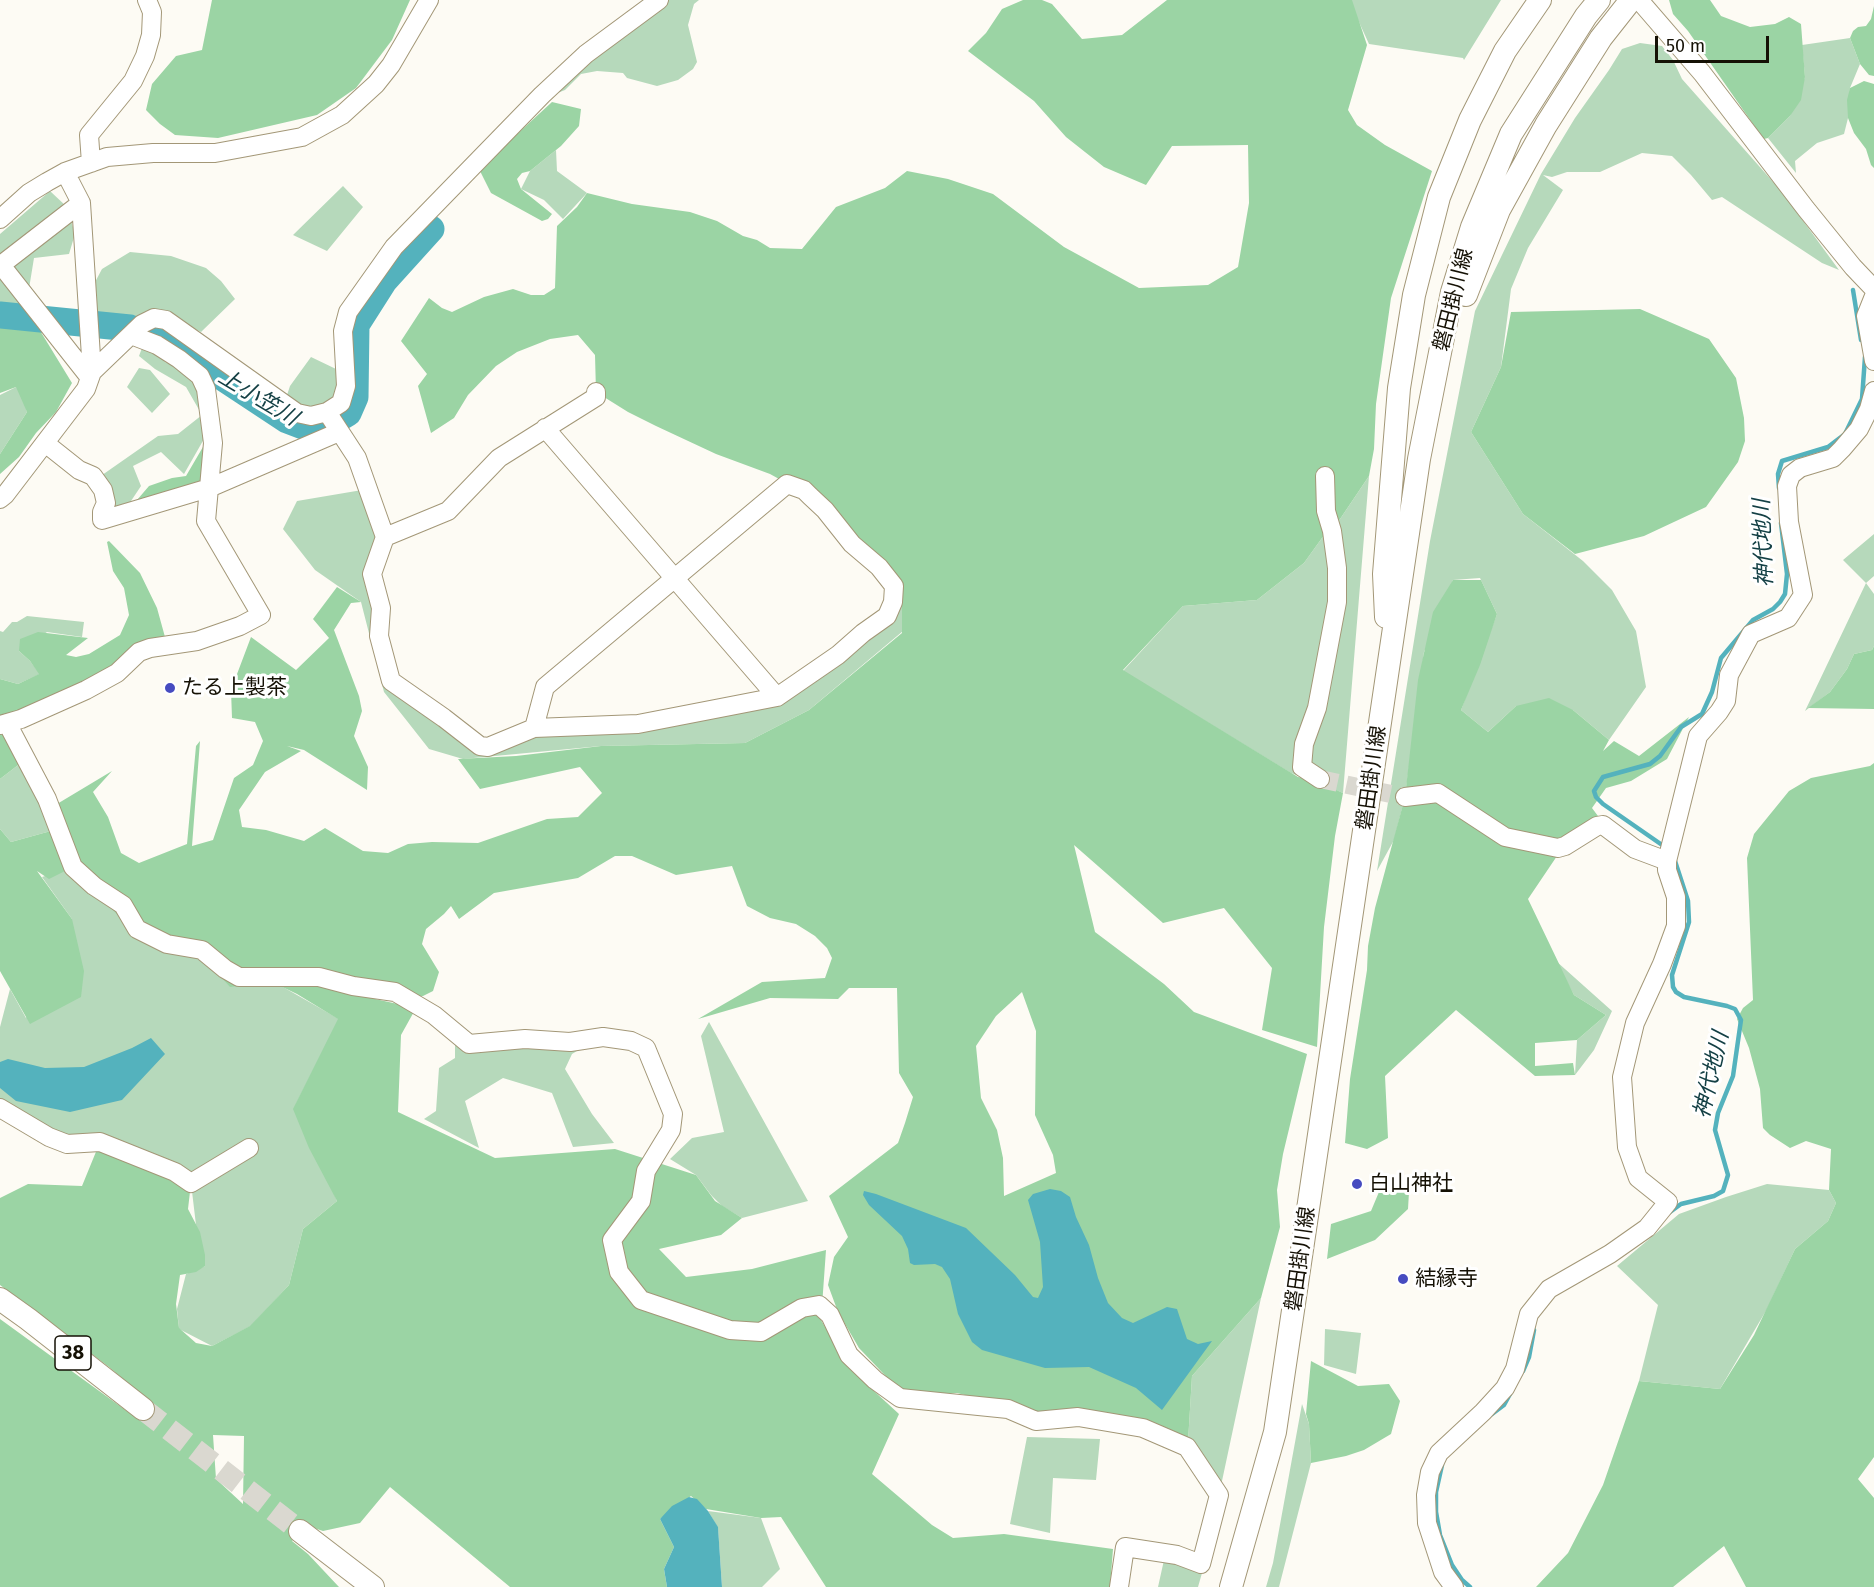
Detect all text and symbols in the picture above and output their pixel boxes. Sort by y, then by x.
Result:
scale bar [1658,24,1772,62]
text: 50 m [1666,35,1705,57]
street label: 磐田掛川線 [1429,246,1479,354]
water label: 上小笠川 [213,364,303,432]
water label: 神代地川 [1749,499,1779,587]
place label: たる上製茶 [182,675,287,701]
marker: たる上製茶 [163,681,177,695]
street label: 磐田掛川線 [1352,724,1392,832]
water label: 神代地川 [1689,1029,1735,1121]
place label: 白山神社 [1369,1171,1453,1197]
marker: 白山神社 [1350,1177,1364,1191]
street label: 磐田掛川線 [1281,1205,1321,1313]
place label: 結縁寺 [1415,1266,1478,1292]
marker: 結縁寺 [1396,1272,1410,1286]
road number: 38 [55,1336,91,1370]

